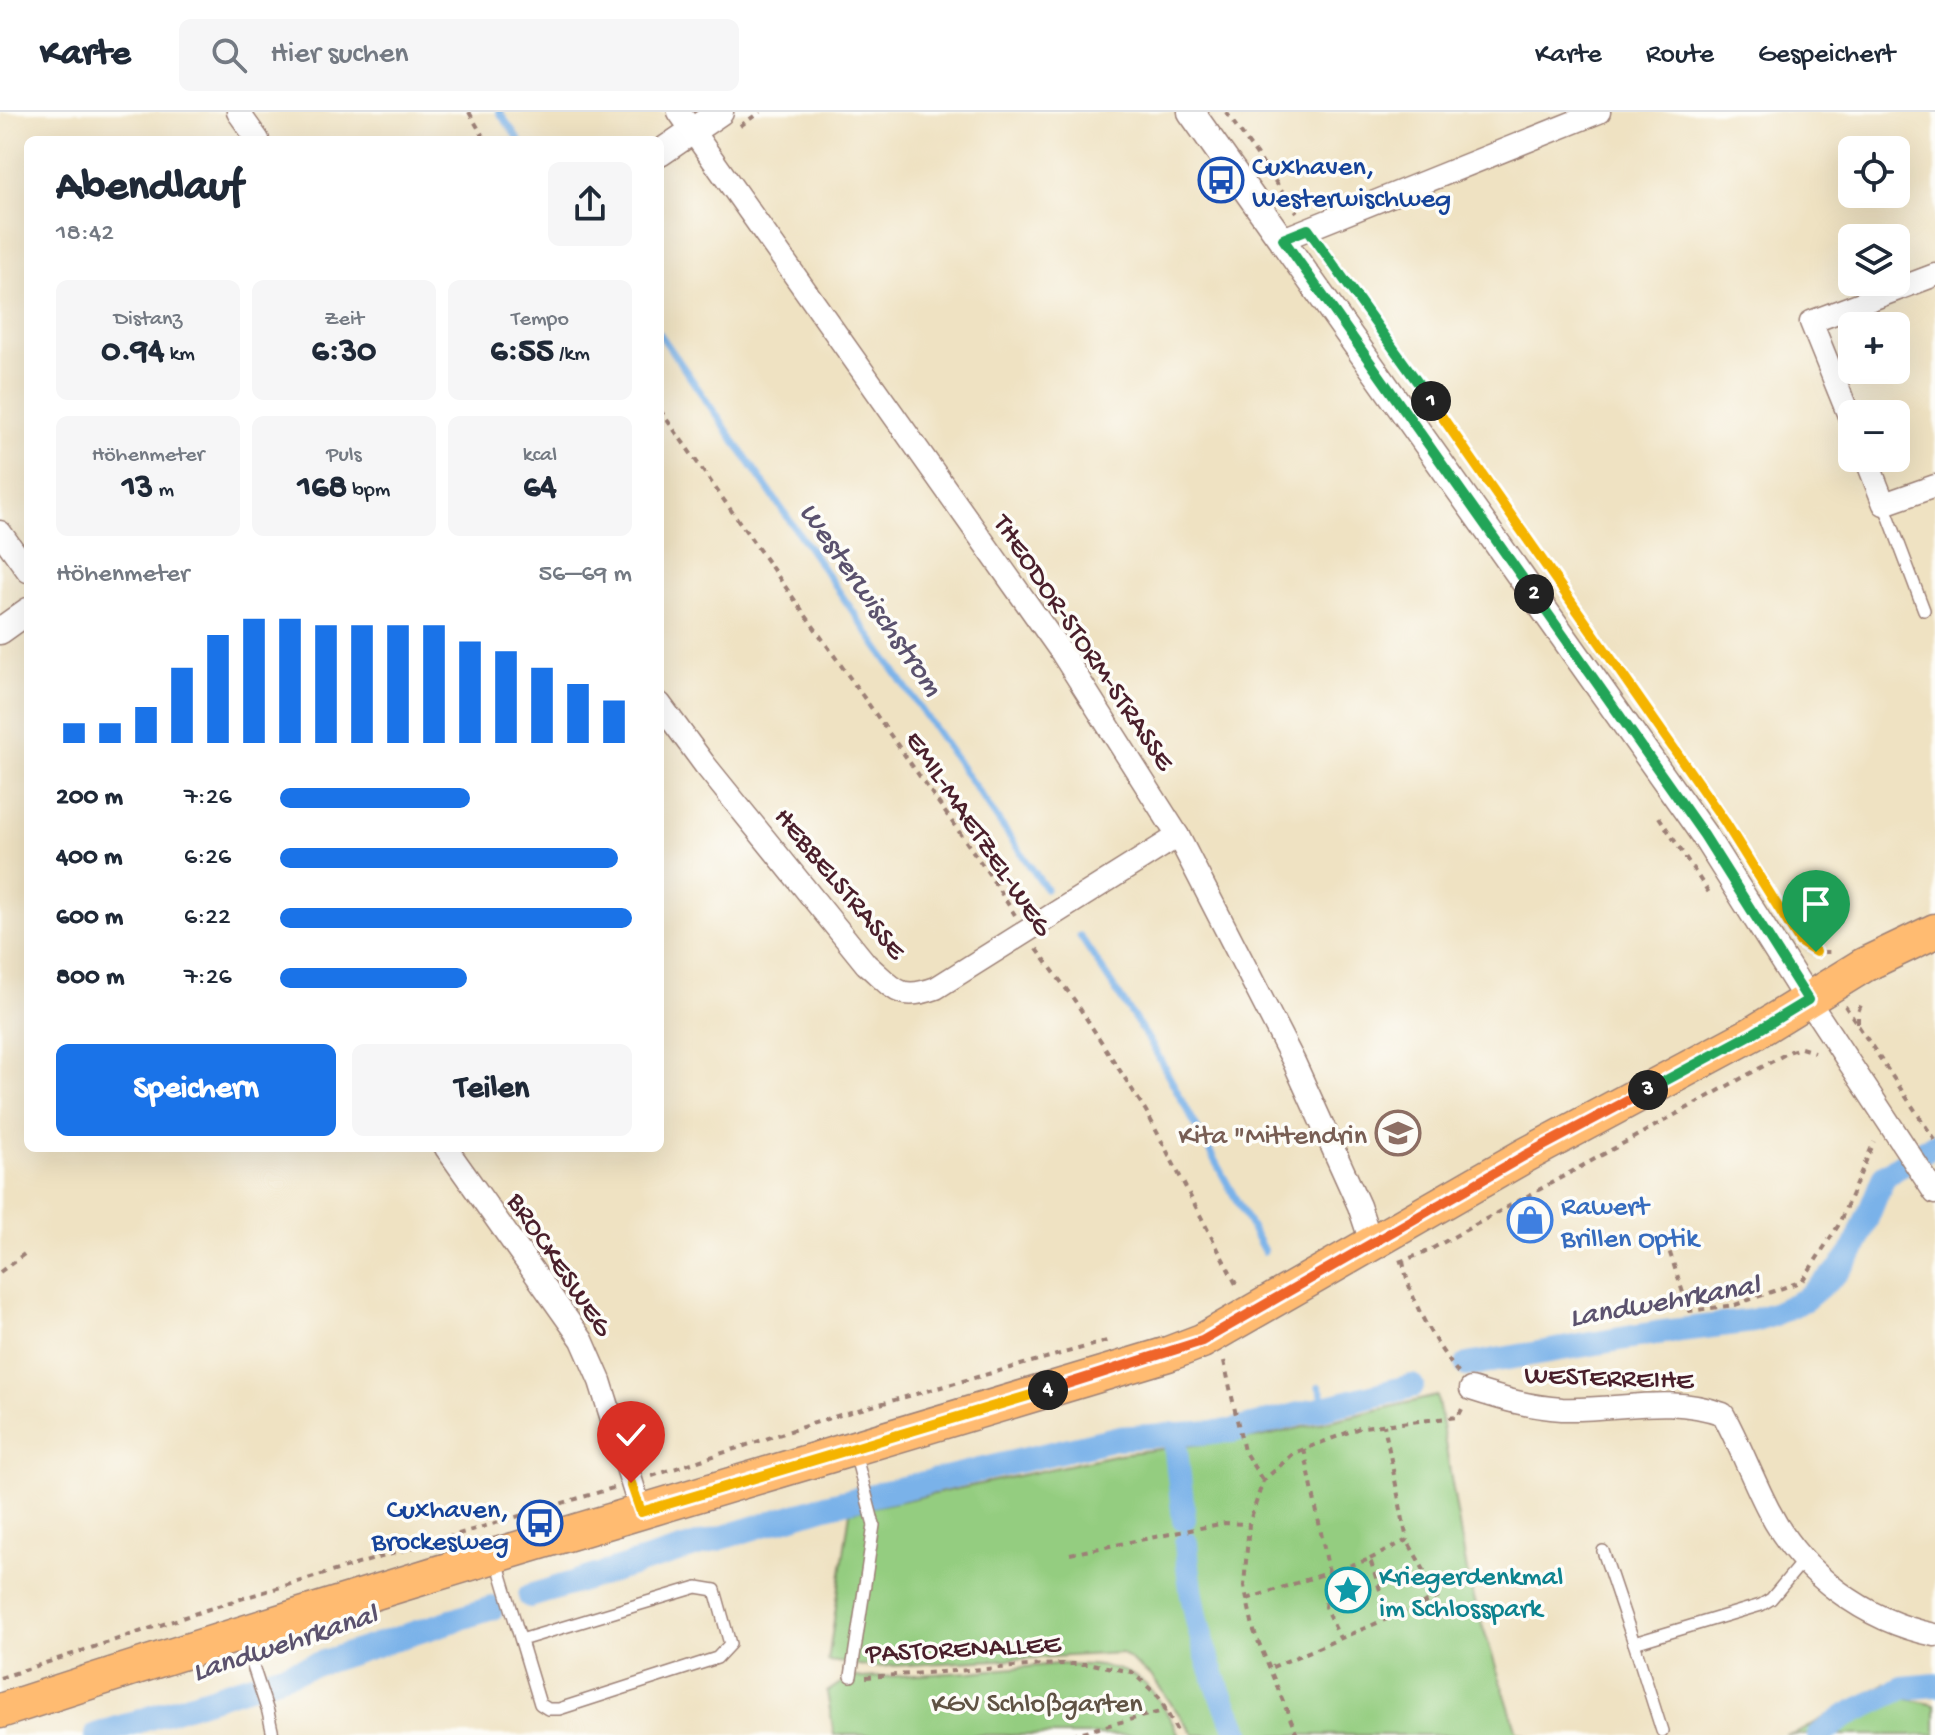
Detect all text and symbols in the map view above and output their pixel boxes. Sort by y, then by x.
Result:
search box [179,19,739,91]
text: Karte [40,33,131,77]
icon: search [207,33,251,77]
text: Hier suchen [271,38,409,73]
text: Karte [1535,39,1602,72]
text: Route [1646,39,1714,72]
text: Gespeichert [1758,39,1895,72]
map controls [1838,136,1910,472]
button: locate [1838,136,1910,208]
place label: Cuxhaven, Westerwischweg [1252,152,1451,217]
bus stop icon: Cuxhaven, Westerwischweg [1197,156,1245,204]
button: share [548,162,632,246]
text: Abendlauf [56,163,243,215]
text: 18:42 [56,219,114,250]
button: layers [1838,224,1910,296]
text: Distanz [114,307,182,333]
text: Zeit [324,307,364,333]
text: Tempo [511,307,569,333]
button: + [1838,312,1910,384]
text: 0.94 [101,333,164,373]
text: 6:30 [312,333,376,373]
text: 6:55 [490,333,554,373]
text: km [164,342,195,368]
text: /km [554,342,590,368]
pin: 1 [1411,381,1451,421]
text: 1 [1427,388,1435,414]
button: − [1838,400,1910,472]
text: Höhenmeter [92,443,204,469]
text: Puls [326,443,362,469]
text: kcal [523,443,557,469]
text: 13 [122,469,153,509]
text: 168 [298,469,347,509]
text: 64 [523,469,557,509]
text: m [153,478,174,504]
text: bpm [347,478,390,504]
water label: Westerwischstrom [790,497,950,705]
street label: THEODOR-STORM-STRASSE [983,508,1181,779]
text: Höhenmeter [56,560,189,591]
text: 56–69 m [538,560,632,591]
pin: 2 [1514,574,1554,614]
text: 2 [1529,581,1539,607]
street label: EMIL-MAETZEL-WEG [896,726,1059,944]
text: 200 m [56,783,123,814]
text: 7:26 [184,783,232,814]
street label: HEBBELSTRASSE [765,802,913,969]
text: 400 m [56,843,122,874]
text: 6:26 [184,843,231,874]
pin [1782,870,1850,952]
icon: arrive [1794,882,1838,926]
text: 600 m [56,903,123,934]
text: 6:22 [184,903,231,934]
text: 800 m [56,963,124,994]
text: 7:26 [184,963,232,994]
button: Speichern [56,1044,336,1136]
button: Teilen [352,1044,632,1136]
pin: 3 [1628,1070,1668,1110]
text: 3 [1642,1077,1654,1103]
school or university icon: Kita "Mittendrin [1374,1109,1422,1157]
place label: Kita "Mittendrin [1178,1121,1368,1154]
street label: BROCKESWEG [498,1187,619,1345]
place label: Rawert Brillen Optik [1560,1192,1701,1257]
shop icon: Rawert Brillen Optik [1506,1196,1554,1244]
water label: Landwehrkanal [1567,1269,1765,1337]
street label: WESTERREIHE [1524,1360,1696,1399]
pin: 4 [1028,1370,1068,1410]
text: 4 [1043,1377,1053,1403]
pin [597,1401,665,1483]
icon: check [609,1413,653,1457]
place label: Cuxhaven, Brockesweg [370,1495,509,1560]
bus stop icon: Cuxhaven, Brockesweg [516,1499,564,1547]
place label: Kriegerdenkmal im Schlosspark [1379,1562,1563,1627]
place icon: Kriegerdenkmal im Schlosspark [1324,1566,1372,1614]
water label: Landwehrkanal [188,1598,385,1692]
street label: PASTORENALLEE [864,1629,1063,1672]
park label: KGV Schloßgarten [931,1689,1143,1722]

